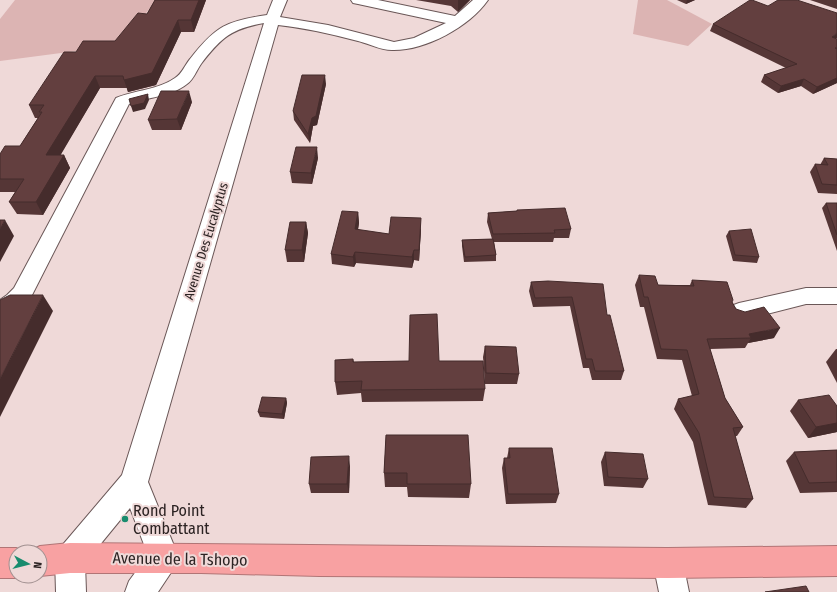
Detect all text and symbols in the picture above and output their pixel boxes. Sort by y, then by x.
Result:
street label: Avenue Des Eucalyptus [181,180,231,301]
place label: Rond Point Combattant [133,501,210,538]
marker: Rond Point Combattant [120,514,130,524]
north arrow [8,544,48,584]
street label: Avenue de la Tshopo [112,548,248,570]
text: N [31,561,44,569]

